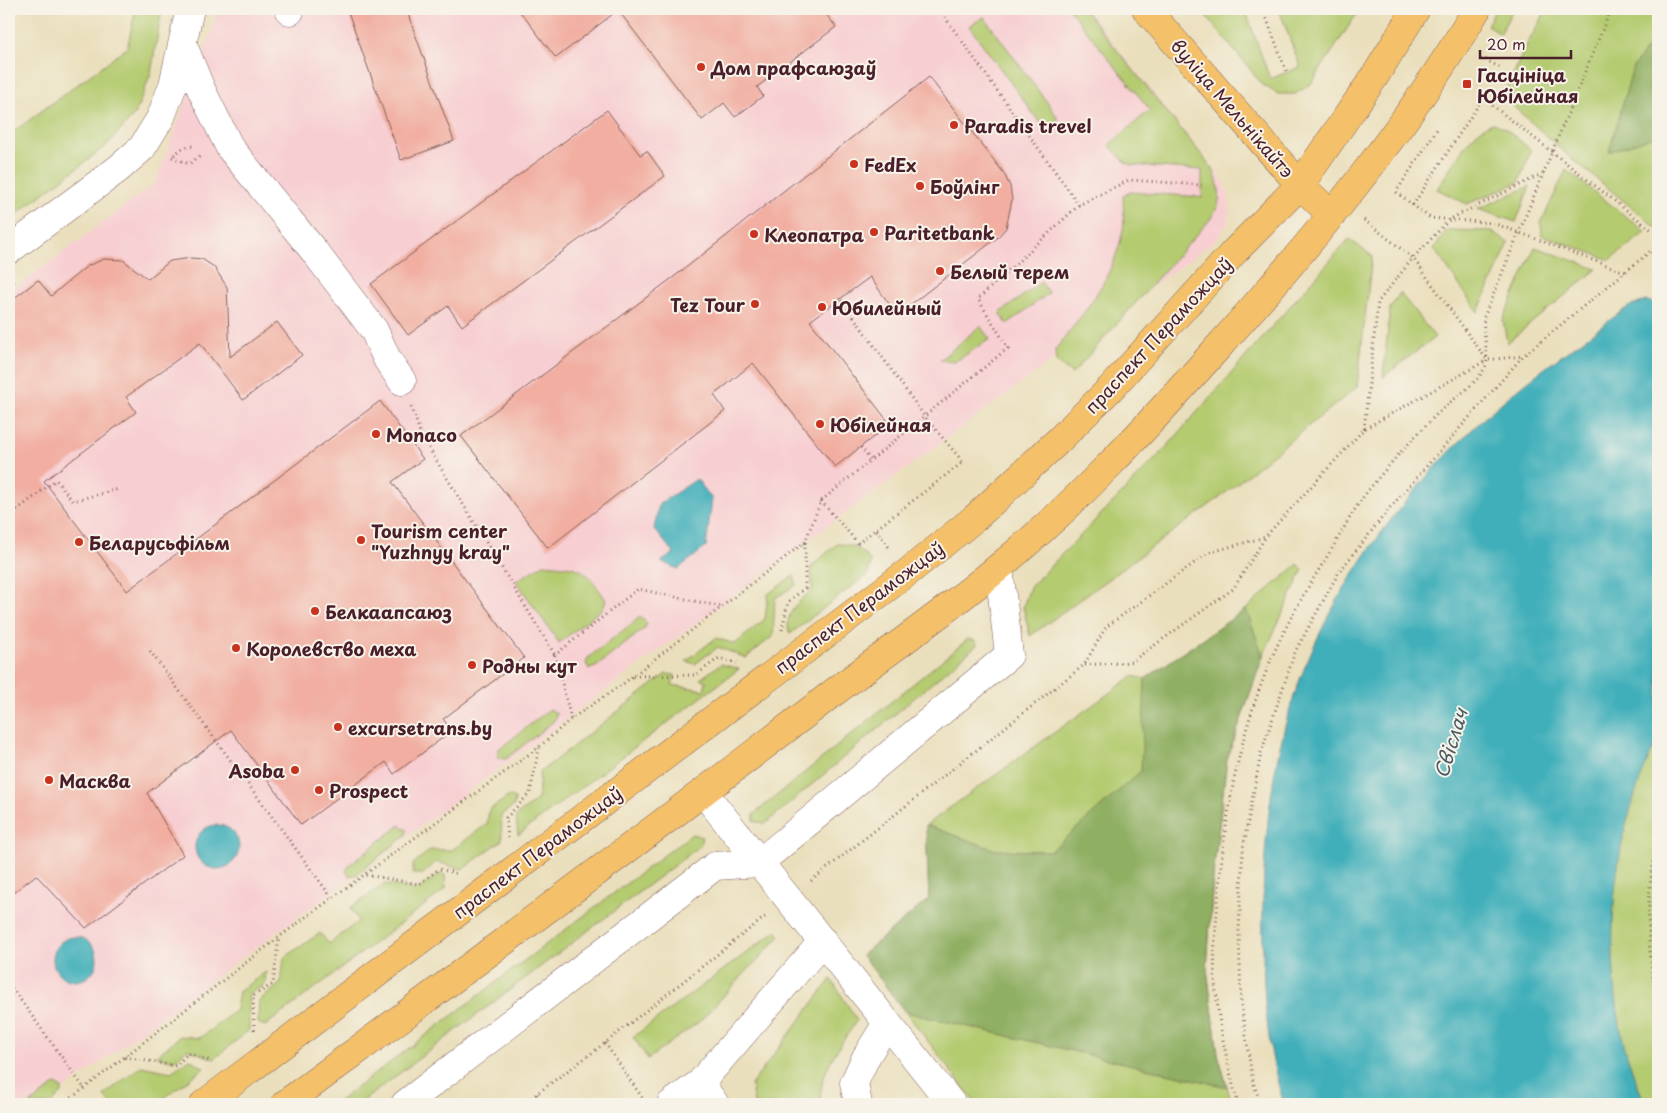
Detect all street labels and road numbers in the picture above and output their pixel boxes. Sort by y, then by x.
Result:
street label: вуліца Мельнікайтэ [1165,32,1301,184]
street label: праспект Пераможцаў [1078,251,1238,419]
street label: праспект Пераможцаў [769,534,949,680]
street label: праспект Пераможцаў [447,779,627,925]

